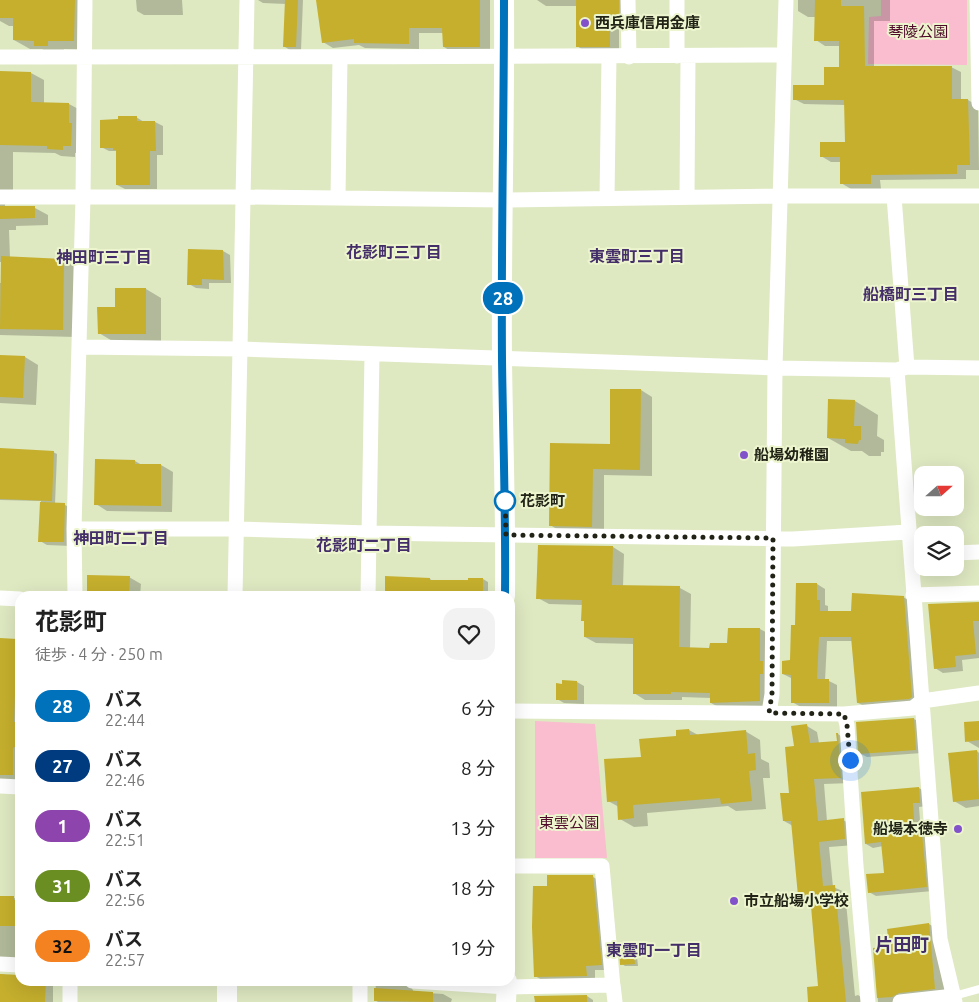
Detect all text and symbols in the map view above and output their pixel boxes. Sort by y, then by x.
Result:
place label: 西兵庫信用金庫 [595,14,700,31]
marker: 西兵庫信用金庫 [579,17,591,29]
park label: 琴陵公園 [888,23,948,40]
district label: 花影町三丁目 [346,243,442,261]
district label: 東雲町三丁目 [589,247,685,265]
district label: 神田町三丁目 [56,248,152,266]
line badge: 28 [480,282,526,314]
district label: 船橋町三丁目 [863,285,959,303]
text: 28 [493,288,513,308]
place label: 船場幼稚園 [754,446,829,463]
marker: 船場幼稚園 [738,449,750,461]
north arrow [914,466,964,516]
map controls [914,466,964,576]
marker: 花影町 [494,490,516,512]
place label: 花影町 [520,492,565,509]
button: layers [914,526,964,576]
district label: 神田町二丁目 [73,529,169,547]
district label: 花影町二丁目 [316,536,412,554]
text: 花影町 [35,608,107,635]
button: heart [443,608,495,660]
text: 徒歩 · 4 分 · 250 m [35,645,163,663]
text: バス [105,688,143,710]
text: 28 [52,696,73,716]
text: 6 分 [461,697,495,719]
text: 22:44 [105,711,145,729]
text: バス [105,748,143,770]
your location [838,748,863,773]
text: 27 [52,756,73,776]
text: 8 分 [461,757,495,779]
text: 22:46 [105,771,145,789]
text: バス [105,808,143,830]
park label: 東雲公園 [539,814,599,831]
text: 1 [57,816,68,836]
text: 13 分 [450,817,495,839]
place label: 船場本徳寺 [873,820,948,837]
marker: 船場本徳寺 [952,823,964,835]
text: 22:51 [105,831,145,849]
text: バス [105,868,143,890]
text: 31 [52,876,73,896]
text: 18 分 [450,877,495,899]
text: 22:56 [105,891,145,909]
place label: 市立船場小学校 [744,892,849,909]
marker: 市立船場小学校 [728,895,740,907]
text: バス [105,928,143,950]
district label: 片田町 [875,934,929,954]
text: 32 [52,936,73,956]
text: 19 分 [450,937,495,959]
district label: 東雲町一丁目 [606,941,702,959]
text: 22:57 [105,951,145,969]

